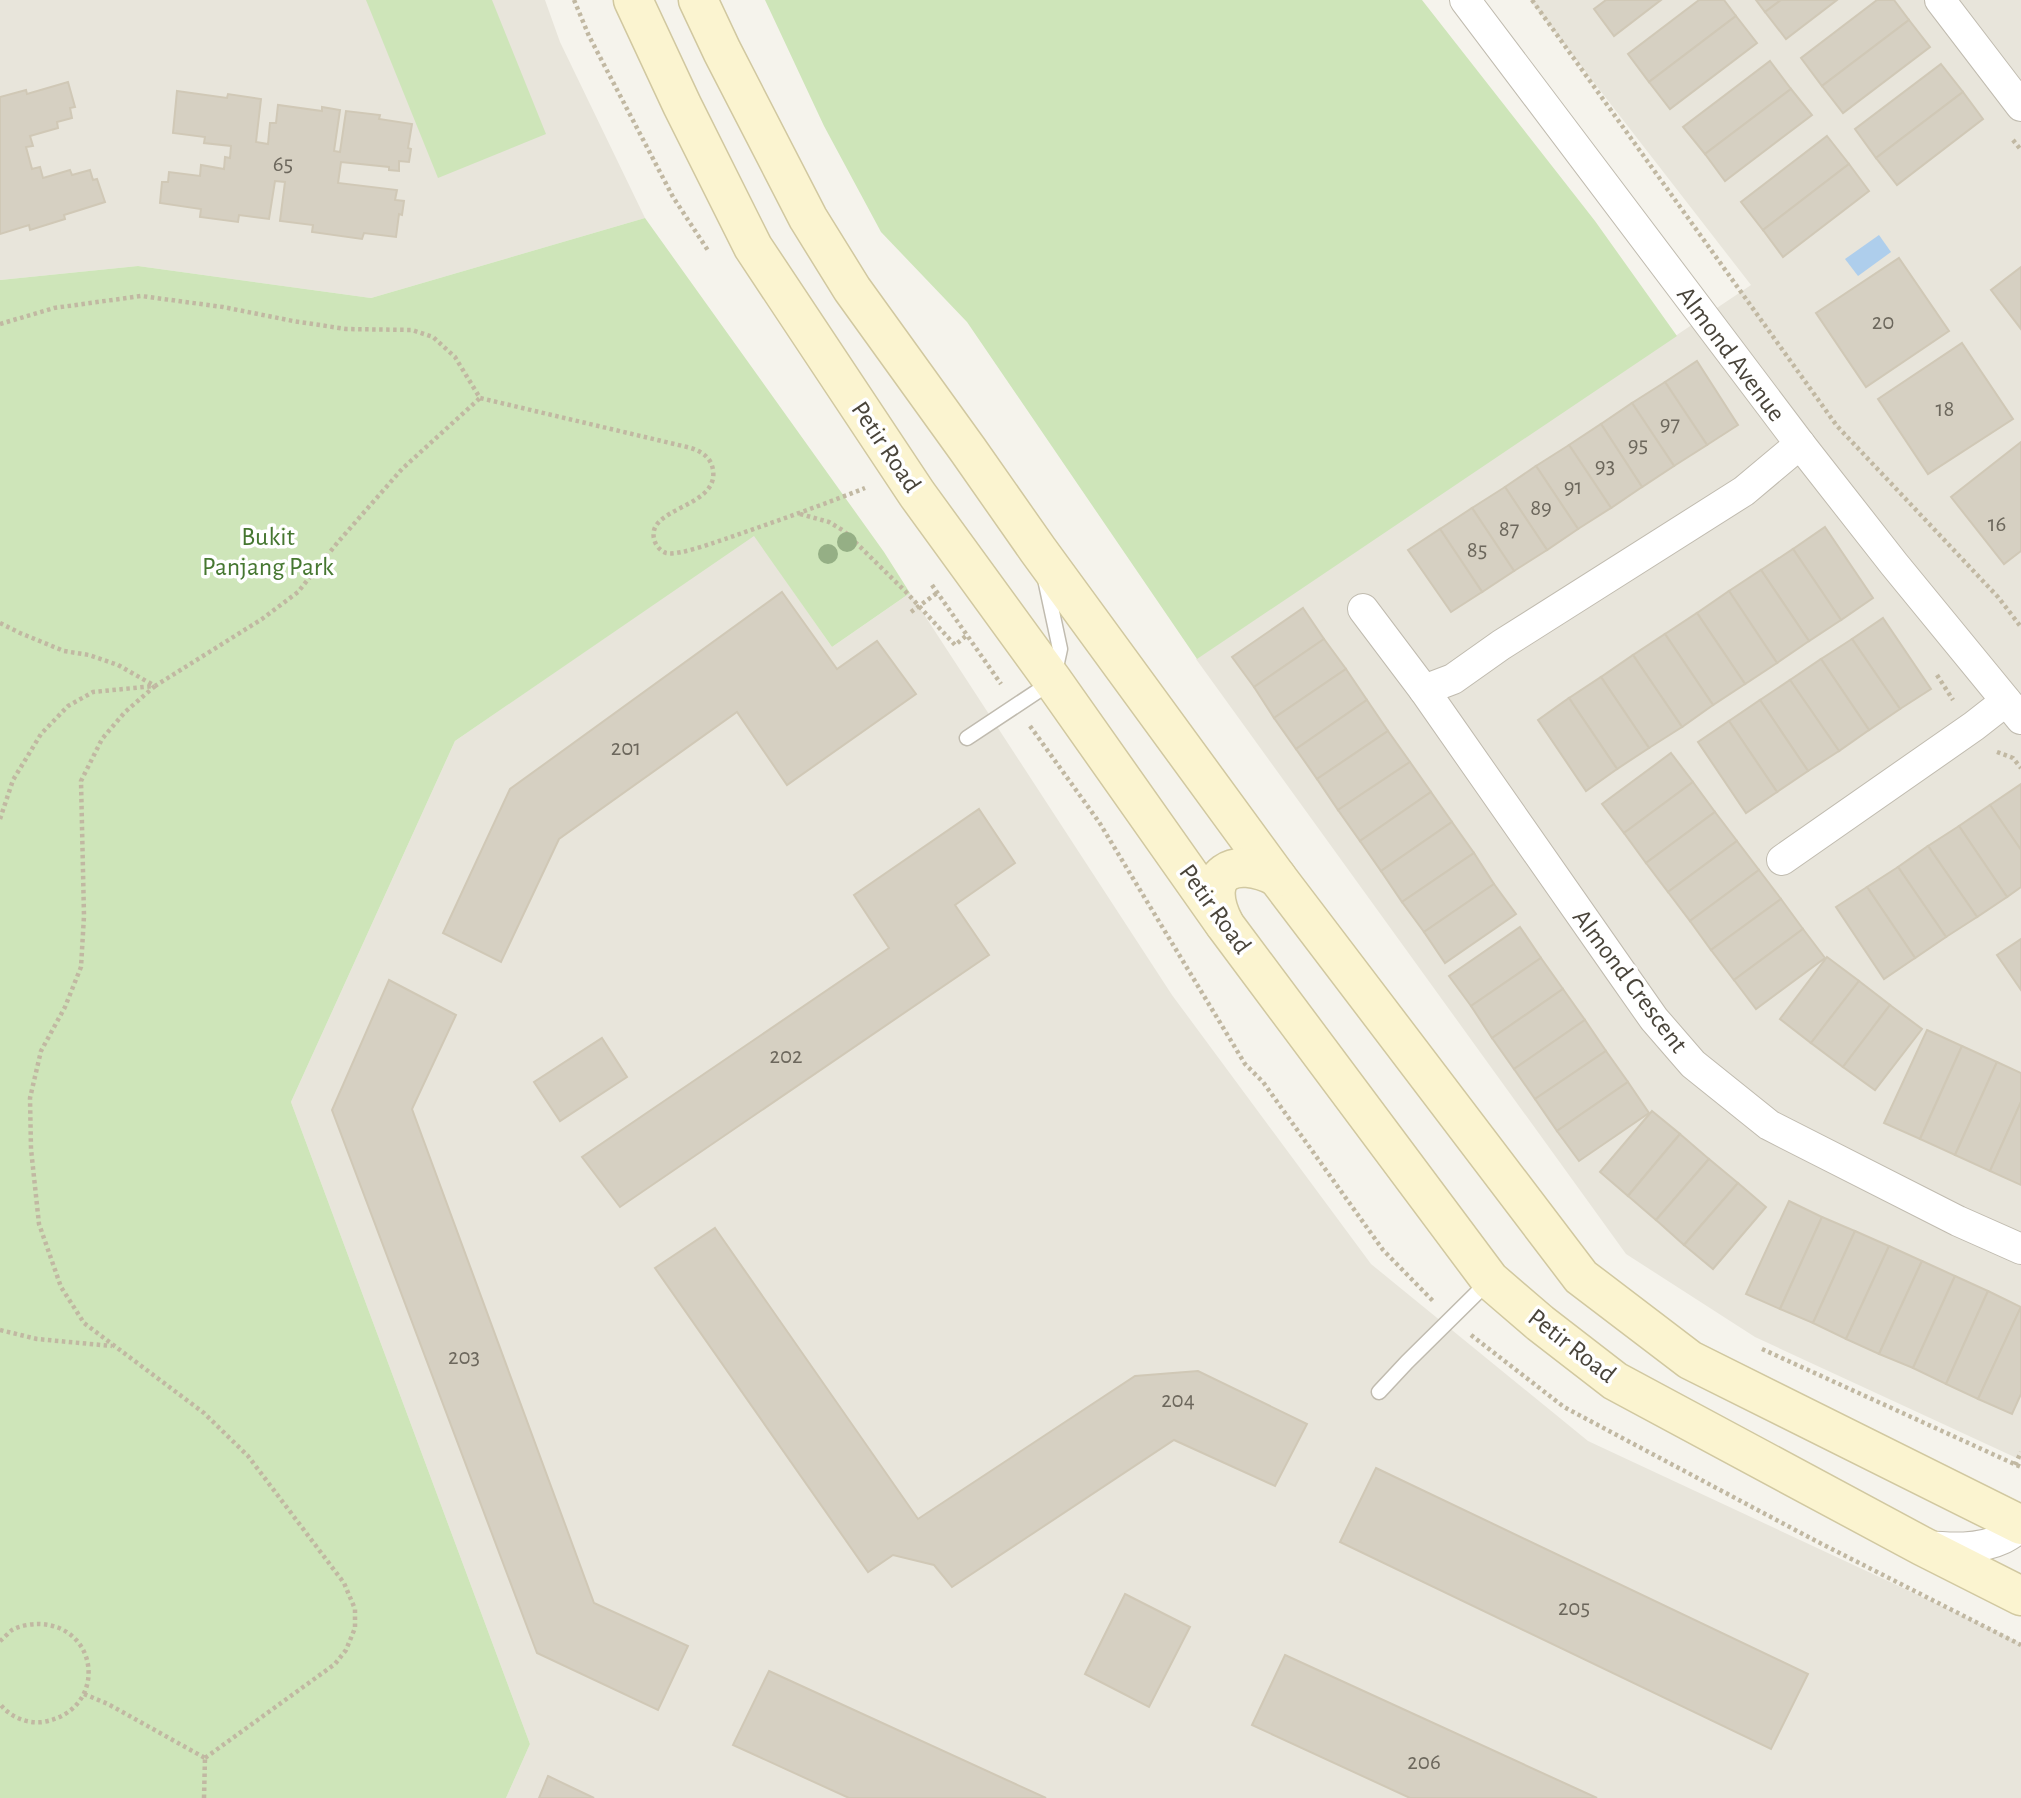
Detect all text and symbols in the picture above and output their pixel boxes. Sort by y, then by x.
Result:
house number: 65 [273,153,293,176]
street label: Almond Avenue [1672,282,1790,426]
house number: 20 [1872,311,1894,334]
street label: Petir Road [846,397,926,497]
house number: 18 [1936,398,1954,421]
house number: 97 [1660,413,1680,436]
house number: 95 [1628,434,1648,457]
house number: 93 [1595,455,1615,478]
house number: 91 [1564,476,1582,499]
house number: 89 [1530,497,1552,520]
house number: 16 [1988,513,2006,536]
house number: 87 [1499,518,1519,541]
park label: Bukit Panjang Park [202,524,334,580]
house number: 85 [1467,539,1487,562]
house number: 201 [611,737,641,760]
street label: Petir Road [1174,860,1256,958]
street label: Almond Crescent [1568,904,1692,1058]
house number: 202 [769,1045,803,1068]
street label: Petir Road [1523,1304,1621,1388]
house number: 203 [448,1346,480,1369]
house number: 204 [1161,1389,1195,1412]
house number: 205 [1558,1597,1590,1620]
house number: 206 [1407,1751,1441,1774]

